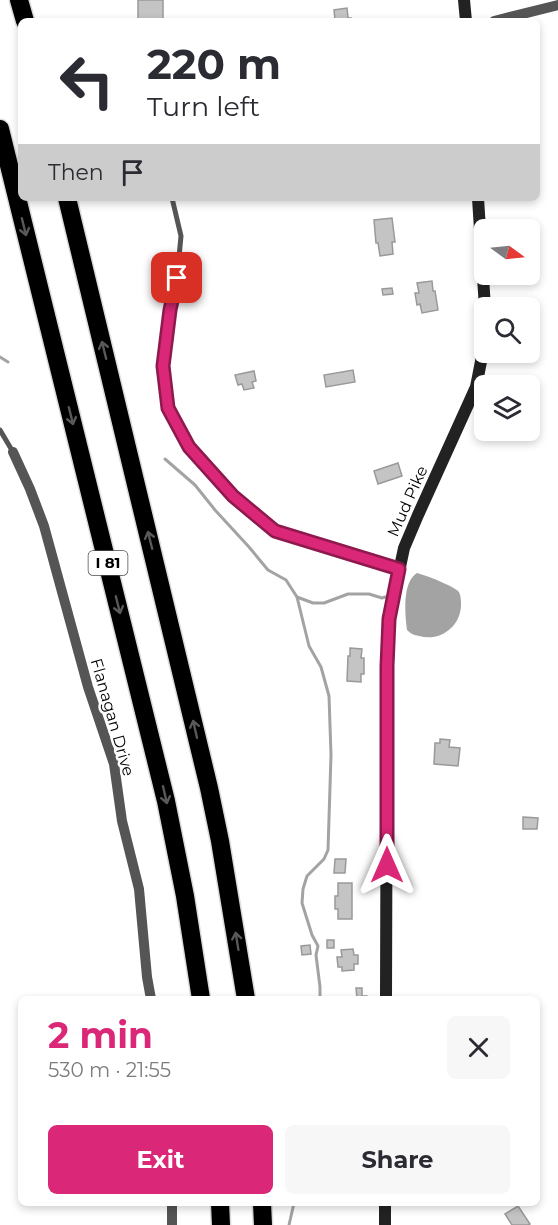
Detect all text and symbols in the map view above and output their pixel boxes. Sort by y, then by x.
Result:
text: 220 m [147,38,281,90]
icon: left [48,42,126,120]
text: Turn left [147,90,260,123]
icon: arrive [116,156,149,189]
text: Then [48,159,104,186]
one-way arrow [19,217,31,236]
north arrow [474,219,540,285]
map controls [474,219,540,441]
pin [151,252,202,303]
icon: arrive [160,261,193,294]
button: search [474,297,540,363]
one-way arrow [97,341,109,360]
button: layers [474,375,540,441]
one-way arrow [66,406,78,425]
street label: Mud Pike [383,463,432,540]
one-way arrow [143,530,155,549]
road number: I 81 [88,551,128,575]
one-way arrow [113,595,125,614]
street label: Flanagan Drive [87,656,138,778]
one-way arrow [189,720,201,739]
one-way arrow [159,785,171,804]
position arrow [355,833,419,897]
one-way arrow [231,932,242,952]
text: 2 min [48,1013,153,1057]
button: close [447,1016,510,1079]
text: 530 m · 21:55 [48,1058,171,1082]
button: Exit [48,1125,273,1194]
button: Share [285,1125,510,1194]

